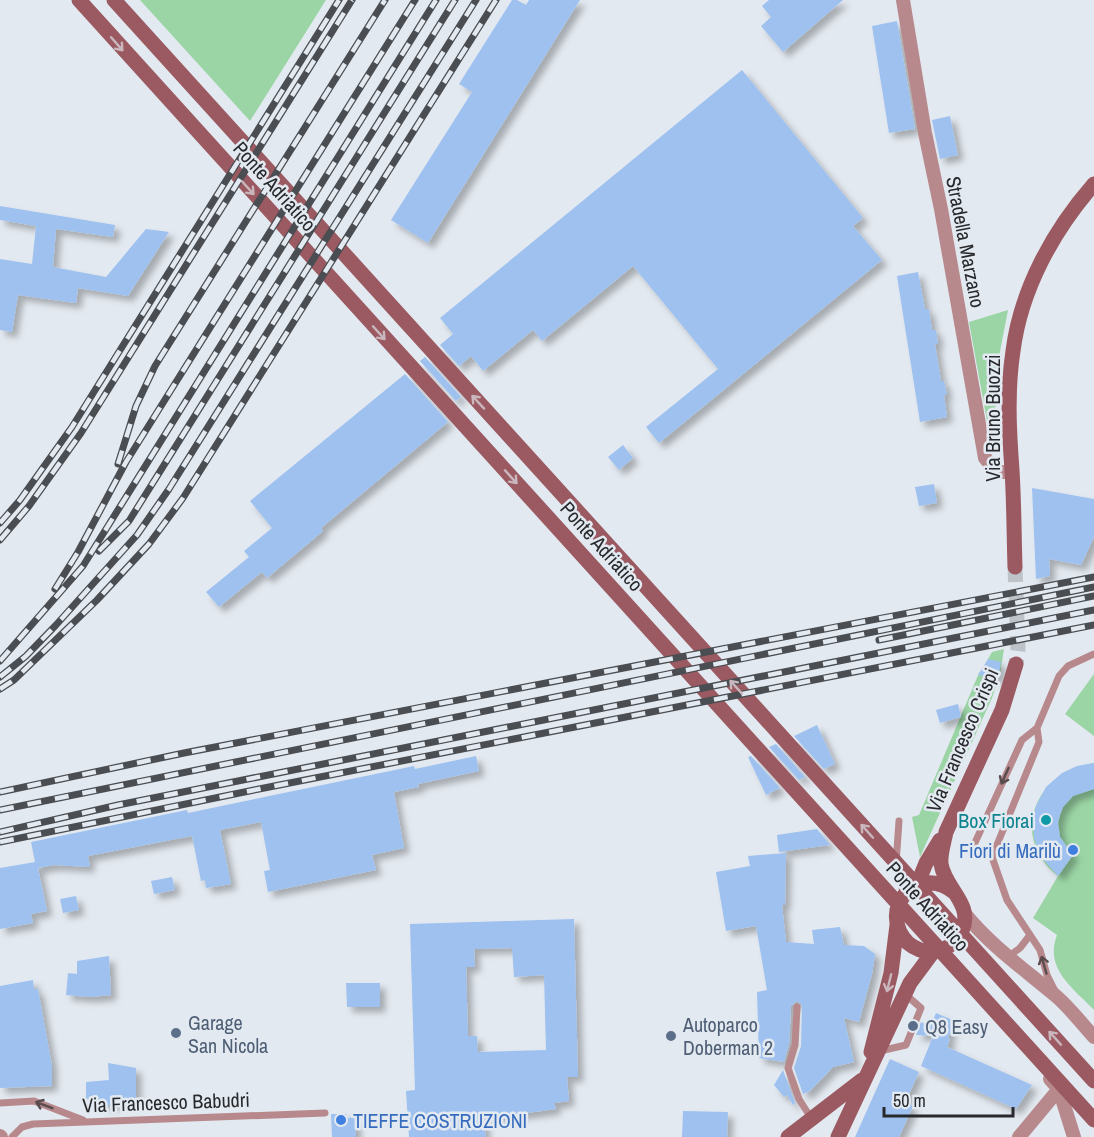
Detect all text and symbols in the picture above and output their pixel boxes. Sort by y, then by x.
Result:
one-way arrow [110,36,124,51]
street label: Ponte Adriatico [227,135,323,237]
street label: Stradella Marzano [940,174,992,310]
one-way arrow [241,181,255,196]
one-way arrow [372,325,386,340]
street label: Via Bruno Buozzi [979,354,1006,482]
one-way arrow [471,395,485,410]
one-way arrow [504,469,518,484]
street label: Ponte Adriatico [554,495,650,597]
street label: Via Francesco Crispi [920,664,1004,816]
one-way arrow [729,680,743,695]
one-way arrow [999,767,1011,785]
place label: Box Fiorai [958,807,1034,834]
marker: Box Fiorai [1039,813,1053,827]
one-way arrow [860,824,874,839]
place label: Fiori di Marilù [959,837,1061,864]
marker: Fiori di Marilù [1066,843,1080,857]
street label: Ponte Adriatico [880,855,976,957]
one-way arrow [1038,956,1050,975]
one-way arrow [882,973,894,992]
place label: Garage San Nicola [188,1009,268,1059]
place label: Autoparco Doberman 2 [682,1011,773,1061]
place label: Q8 Easy [925,1013,989,1040]
marker: Q8 Easy [906,1019,920,1033]
marker: Garage San Nicola [169,1026,183,1040]
marker: Autoparco Doberman 2 [664,1029,678,1043]
one-way arrow [1048,1030,1062,1045]
scale bar [884,1080,1013,1118]
street label: Via Francesco Babudri [82,1086,250,1118]
text: 50 m [893,1088,926,1113]
one-way arrow [35,1099,54,1110]
place label: TIEFFE COSTRUZIONI [353,1107,527,1134]
marker: TIEFFE COSTRUZIONI [334,1113,348,1127]

